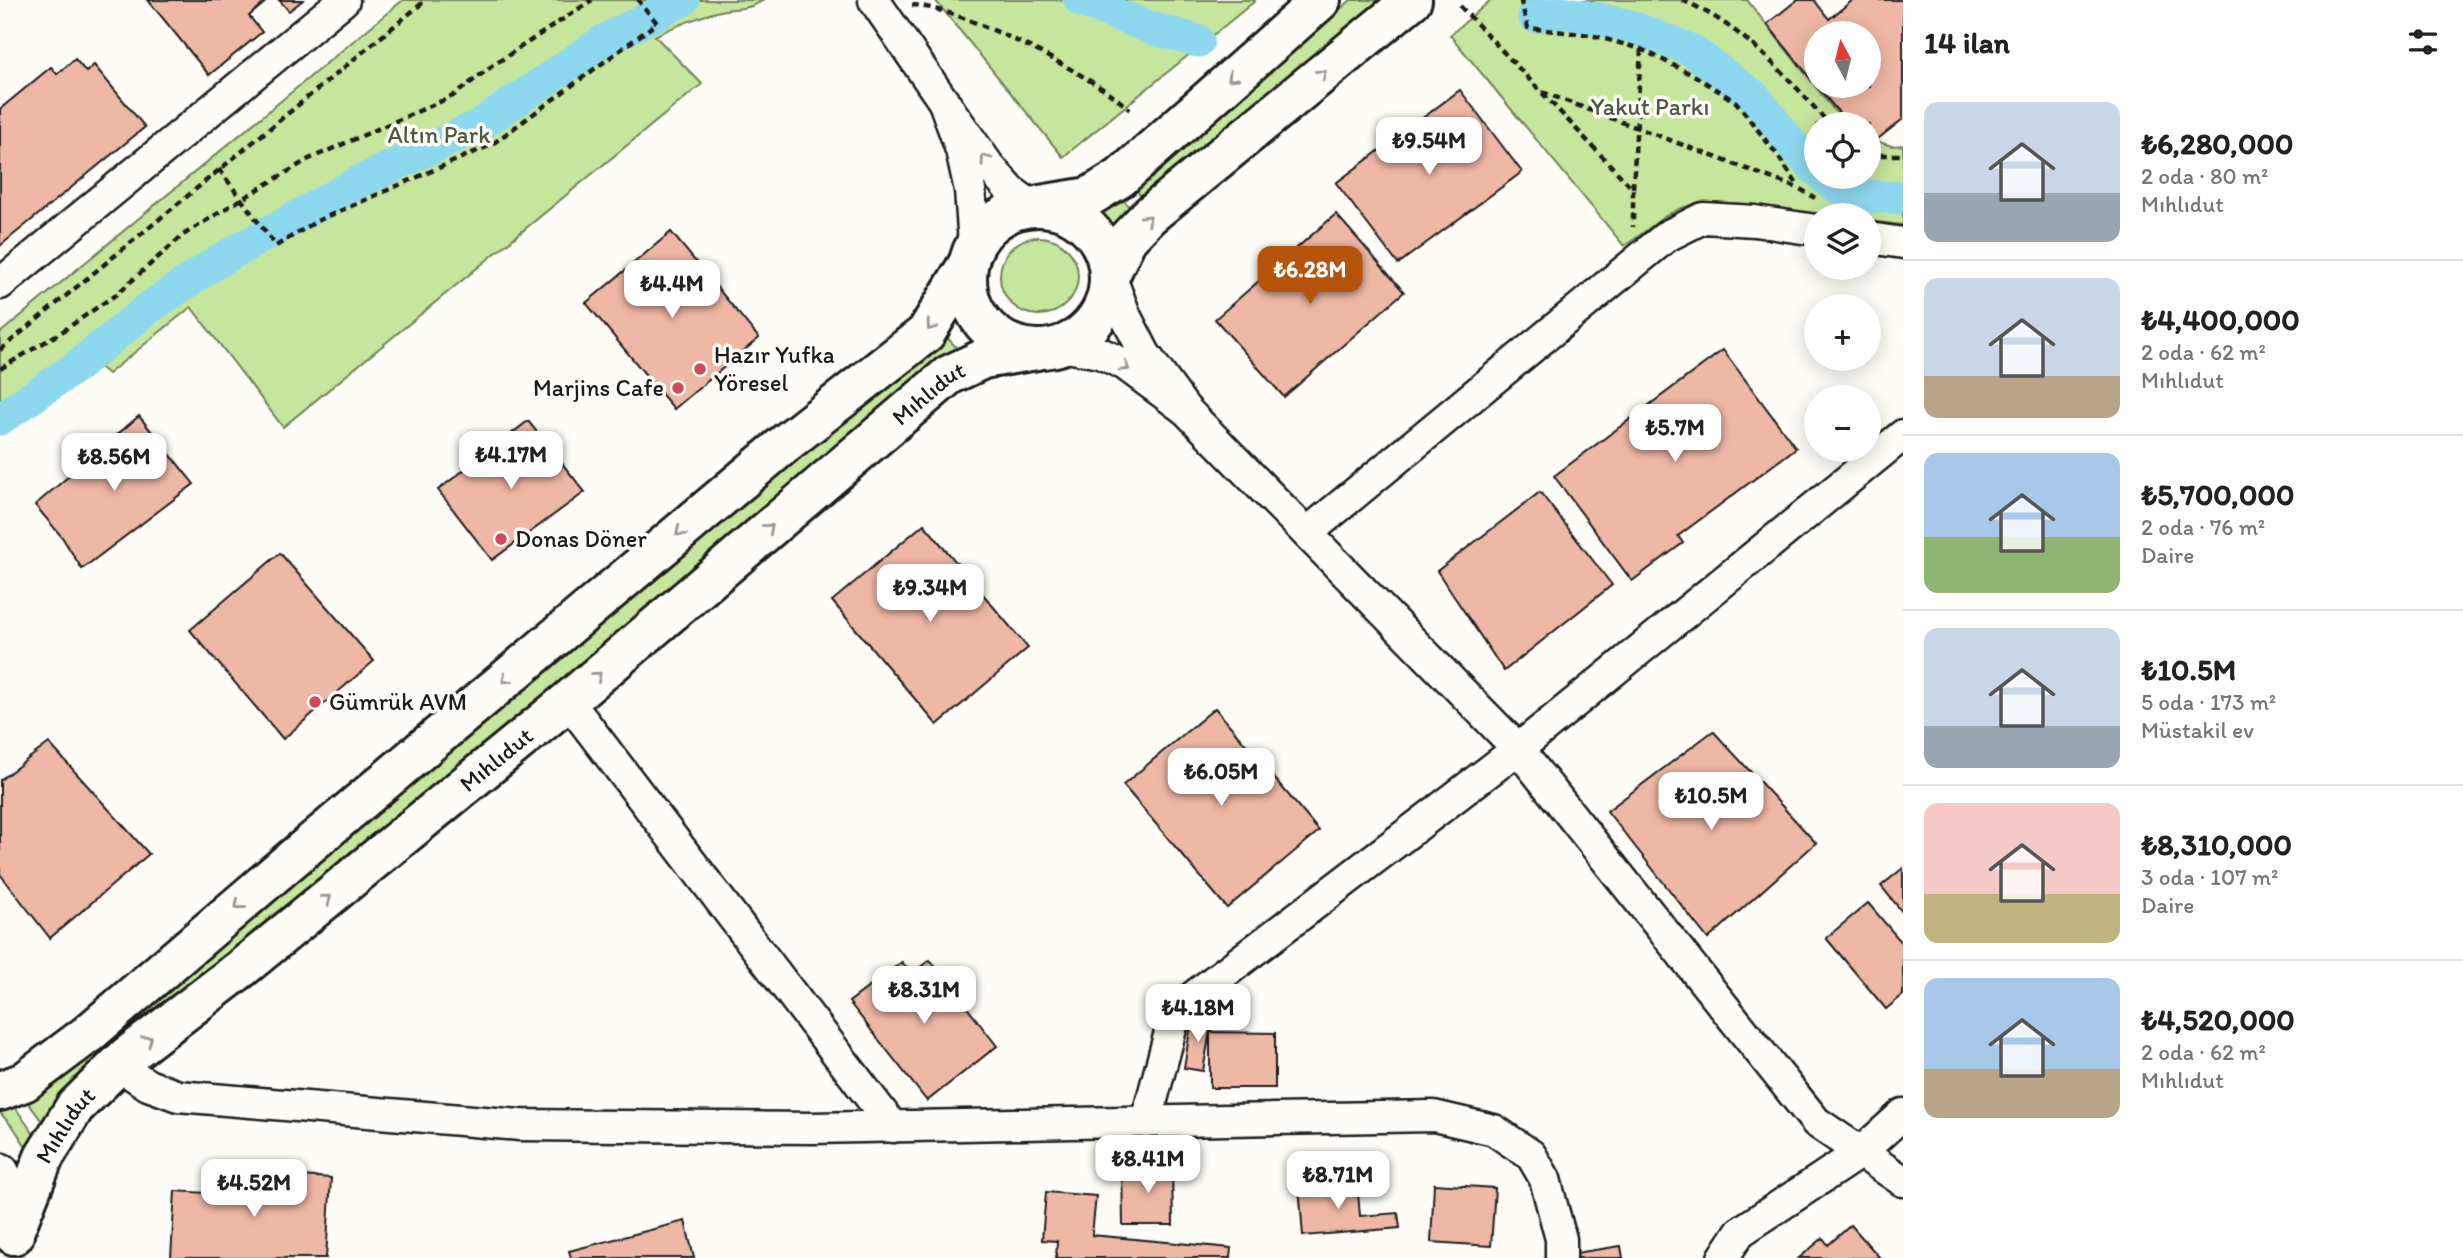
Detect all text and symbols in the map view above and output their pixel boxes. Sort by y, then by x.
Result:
north arrow [1804,21,1881,98]
map controls [1804,21,1881,462]
icon: filters [2404,23,2442,61]
text: 14 ilan [1924,24,2010,61]
one-way arrow [1227,68,1240,81]
one-way arrow [1313,70,1326,82]
park label: Yakut Parkı [1591,92,1709,121]
button: locate [1804,112,1881,189]
pin: ₺9.54M [1372,118,1486,177]
park label: Altın Park [387,120,491,149]
text: ₺6,280,000 [2141,125,2293,162]
text: ₺9.54M [1392,126,1466,154]
icon: home [1980,130,2064,214]
one-way arrow [981,154,993,167]
text: 2 oda · 80 m² [2141,162,2268,190]
text: Mıhlıdut [2141,190,2224,218]
button: layers [1804,203,1881,280]
one-way arrow [1139,215,1152,228]
pin: ₺6.28M [1253,246,1367,306]
text: ₺6.28M [1274,255,1346,283]
pin: ₺4.4M [623,260,721,320]
text: ₺4.4M [640,269,704,297]
button: + [1804,294,1881,371]
text: ₺4,400,000 [2141,301,2300,338]
icon: home [1980,306,2064,390]
one-way arrow [927,318,939,330]
text: 2 oda · 62 m² [2141,338,2266,366]
place label: Hazır Yufka Yöresel [714,340,835,397]
street label: Mıhlıdut [886,355,970,431]
one-way arrow [1118,358,1131,371]
marker: Hazır Yufka Yöresel [692,361,708,377]
text: Mıhlıdut [2141,366,2224,394]
place label: Marjins Cafe [533,373,664,402]
marker: Marjins Cafe [670,380,686,396]
button: − [1804,385,1881,462]
pin: ₺5.7M [1626,405,1724,464]
text: ₺5.7M [1645,413,1705,441]
pin: ₺4.17M [454,432,568,491]
pin: ₺8.56M [57,434,171,493]
text: ₺4.17M [475,440,547,468]
text: ₺8.56M [78,442,150,470]
text: ₺5,700,000 [2141,476,2294,513]
icon: home [1980,481,2064,565]
text: 2 oda · 76 m² [2141,513,2265,541]
one-way arrow [762,523,774,536]
place label: Donas Döner [515,524,647,553]
one-way arrow [675,524,688,536]
marker: Donas Döner [493,531,509,547]
text: Daire [2141,541,2194,569]
pin: ₺9.34M [873,564,987,624]
text: ₺9.34M [893,573,967,601]
text: ₺10.5M [2141,651,2236,688]
icon: home [1980,656,2064,740]
one-way arrow [501,671,514,683]
one-way arrow [589,672,602,684]
place label: Gümrük AVM [329,687,467,716]
text: 5 oda · 173 m² [2141,688,2276,716]
marker: Gümrük AVM [307,694,323,710]
text: Müstakil ev [2141,716,2254,744]
street label: Mıhlıdut [453,721,539,798]
pin: ₺6.05M [1164,748,1278,808]
text: ₺6.05M [1184,757,1258,785]
pin: ₺10.5M [1654,772,1768,832]
text: ₺10.5M [1674,781,1748,809]
text: ₺8,310,000 [2141,826,2292,863]
icon: home [1980,831,2064,915]
text: 3 oda · 107 m² [2141,863,2278,891]
text: Daire [2141,891,2194,919]
one-way arrow [319,894,331,907]
one-way arrow [234,897,247,909]
pin: ₺8.31M [867,967,981,1026]
text: ₺8.31M [888,975,960,1003]
pin: ₺4.18M [1141,984,1255,1044]
text: ₺4.18M [1161,993,1235,1021]
text: ₺4,520,000 [2141,1001,2295,1038]
icon: home [1980,1006,2064,1090]
one-way arrow [141,1035,153,1048]
text: 2 oda · 62 m² [2141,1038,2266,1066]
text: Mıhlıdut [2141,1066,2224,1094]
street label: Mıhlıdut [29,1080,101,1169]
pin: ₺8.41M [1091,1136,1205,1195]
text: ₺8.41M [1111,1144,1185,1172]
pin: ₺8.71M [1281,1152,1395,1211]
pin: ₺4.52M [197,1160,311,1219]
text: ₺8.71M [1303,1160,1373,1188]
text: ₺4.52M [217,1168,291,1196]

